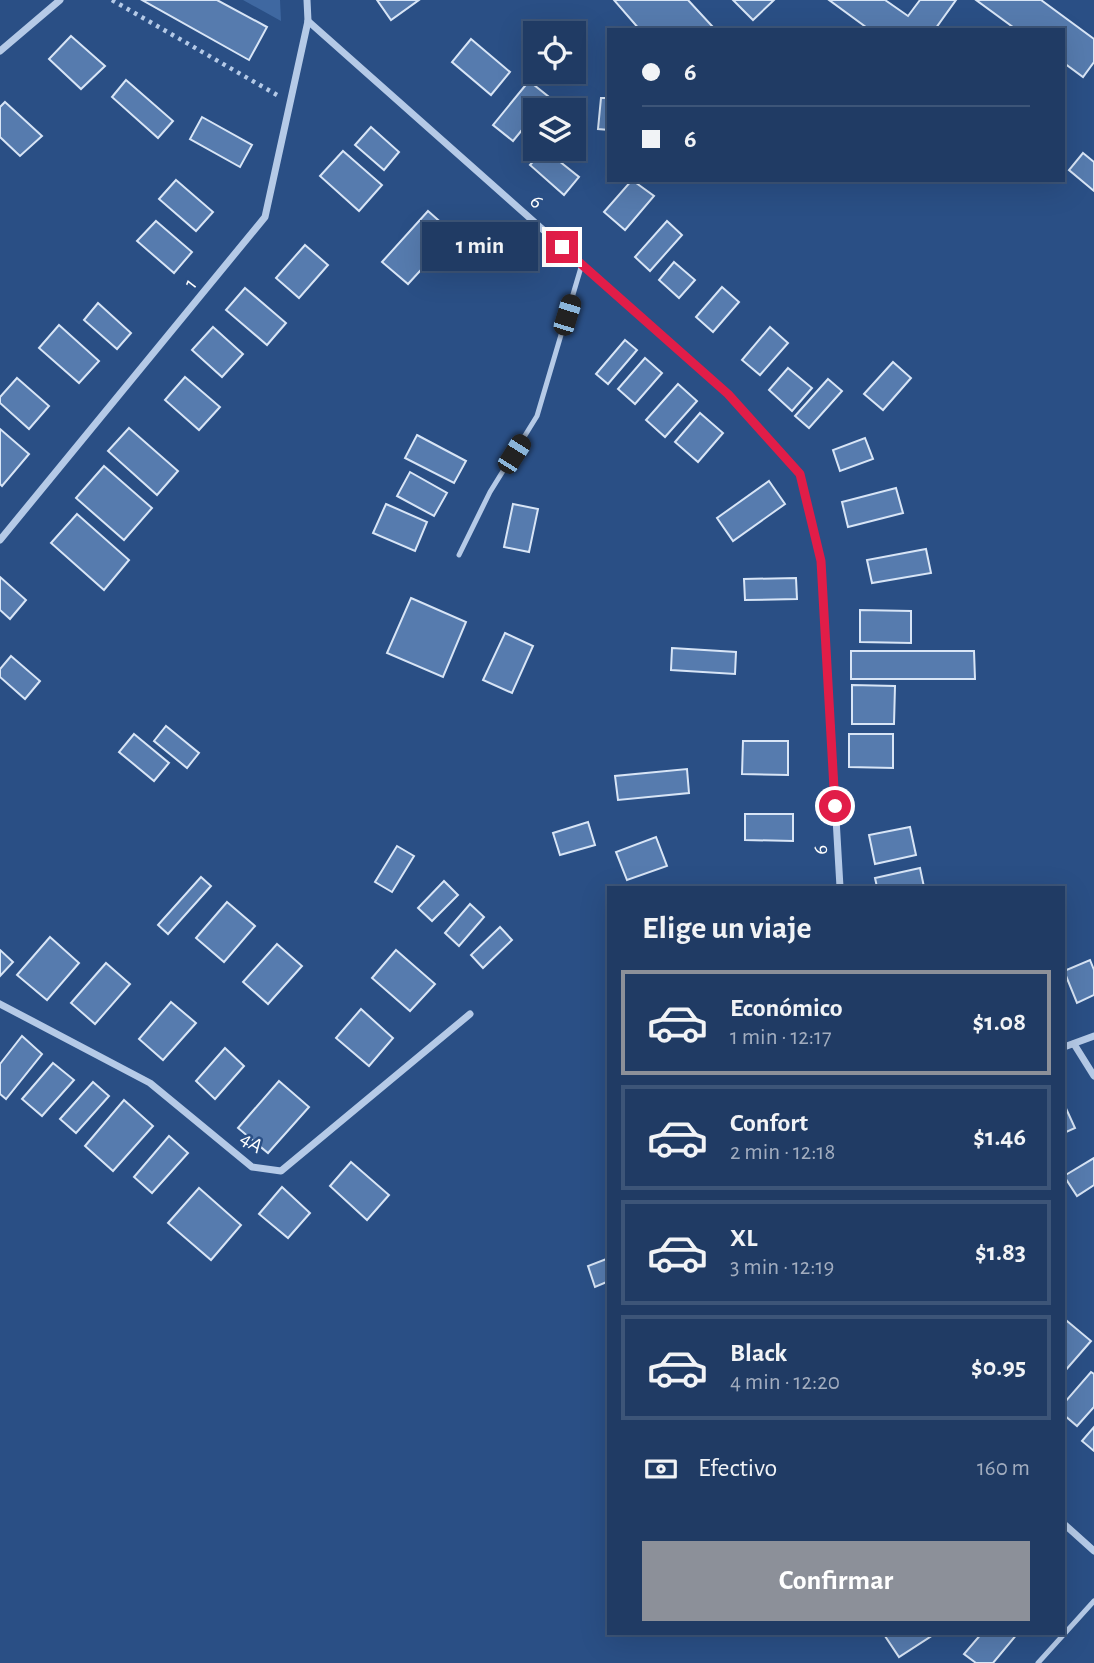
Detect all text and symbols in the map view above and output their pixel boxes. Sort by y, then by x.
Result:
map controls [523,21,586,161]
button: locate [523,21,586,84]
text: 6 [684,59,697,85]
button: layers [523,98,586,161]
text: 6 [684,126,697,152]
street label: 6 [526,190,547,212]
callout: 1 min [422,222,538,272]
route end [546,231,578,263]
text: 1 min [456,235,504,258]
street label: 1 [180,274,201,293]
car [551,292,584,338]
car [494,431,535,477]
route start [819,790,851,822]
street label: 6 [810,844,831,855]
text: Elige un viaje [642,912,812,944]
icon: car [646,991,709,1054]
text: Económico [730,995,843,1021]
text: $1.08 [973,1009,1026,1035]
text: 1 min · 12:17 [730,1026,832,1049]
icon: car [646,1106,709,1169]
text: Confort [730,1110,808,1136]
text: $1.46 [973,1124,1026,1150]
street label: 4A [237,1128,267,1157]
text: 2 min · 12:18 [730,1141,835,1164]
icon: car [646,1221,709,1284]
text: XL [730,1225,757,1251]
text: $1.83 [975,1239,1026,1265]
text: 3 min · 12:19 [730,1256,834,1279]
icon: car [646,1336,709,1399]
text: Black [730,1340,787,1366]
text: $0.95 [971,1354,1026,1380]
text: 4 min · 12:20 [730,1371,840,1394]
icon: cash [642,1450,680,1488]
text: Efectivo [698,1455,777,1481]
text: 160 m [977,1457,1030,1480]
button: Confirmar [642,1541,1030,1621]

